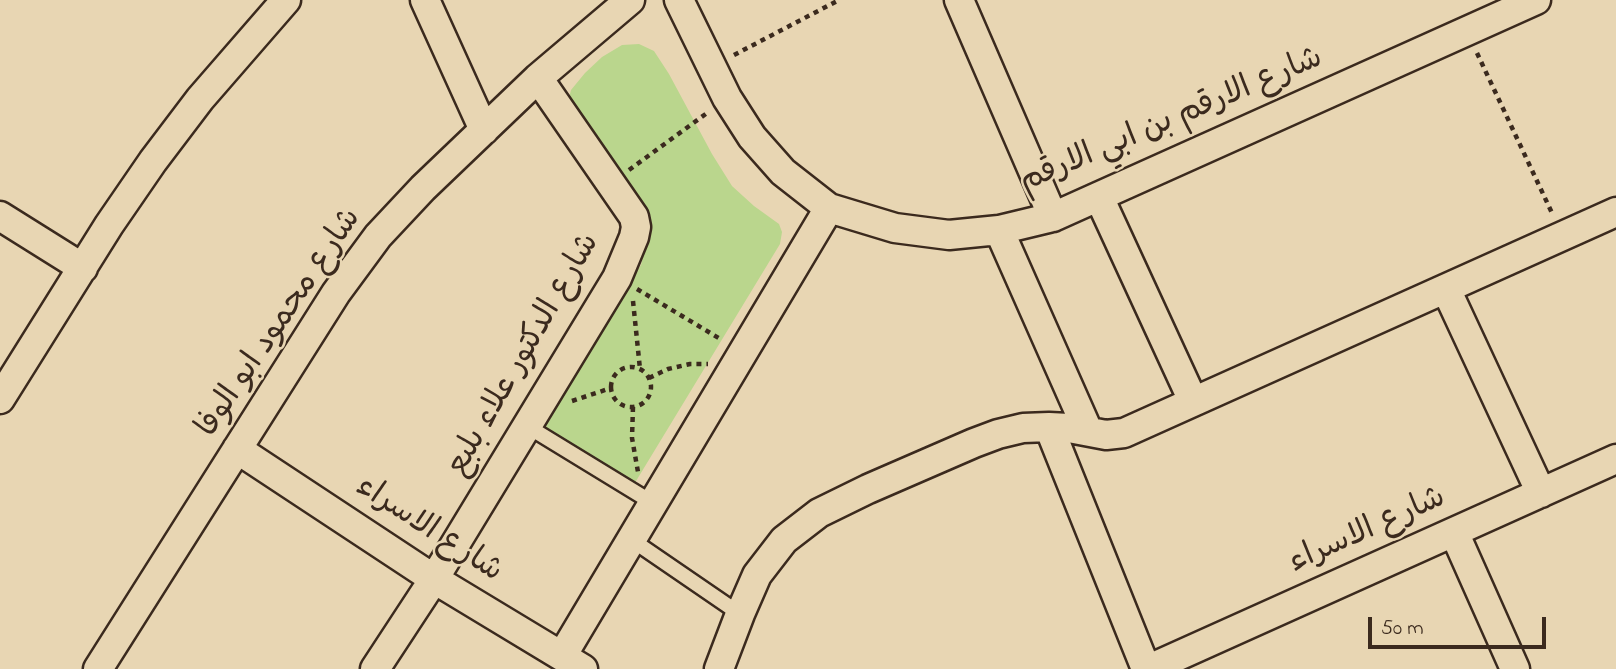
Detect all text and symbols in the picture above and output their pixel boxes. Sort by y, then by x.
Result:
street label: شارع الارقم بن ابي الارقم [1015,41,1329,203]
street label: شارع محمود ابو الوفا [190,202,372,446]
street label: شارع الدكتور علاء بلبع [440,228,610,484]
street label: شارع الاسراء [347,469,509,593]
street label: شارع الاسراء [1284,480,1452,584]
scale bar [1371,602,1550,646]
text: 50 m [1381,614,1424,644]

